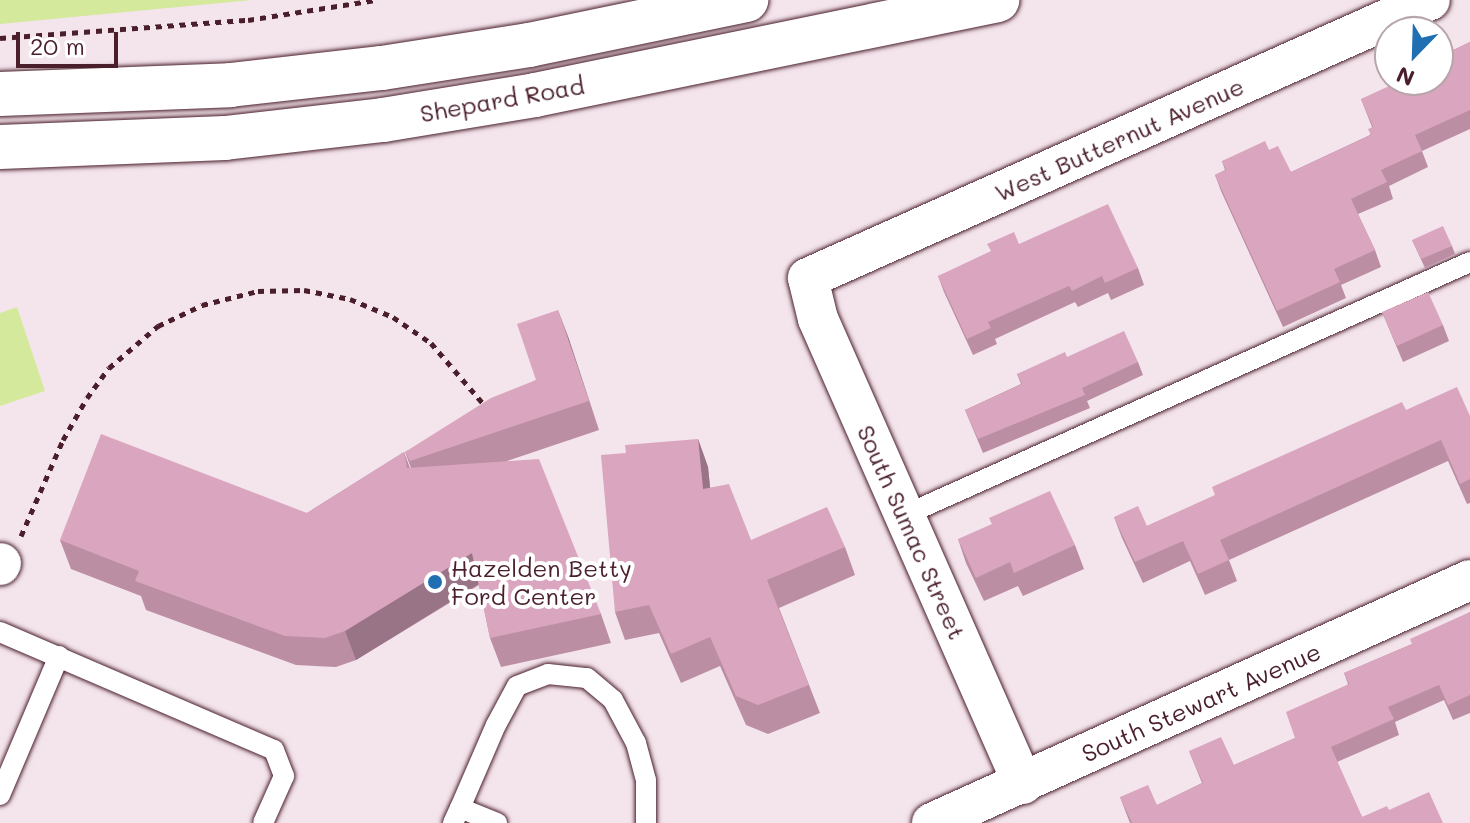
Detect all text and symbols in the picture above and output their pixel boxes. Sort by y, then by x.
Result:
scale bar [20,16,122,66]
north arrow [1374,16,1454,96]
text: 20 m [30,30,85,61]
text: N [1392,60,1419,93]
street label: Shepard Road [418,70,586,128]
street label: West Butternut Avenue [990,71,1248,207]
street label: South Sumac Street [852,420,972,644]
place label: Hazelden Betty Ford Center [451,554,632,610]
marker: Hazelden Betty Ford Center [426,573,444,591]
street label: South Stewart Avenue [1077,636,1325,768]

